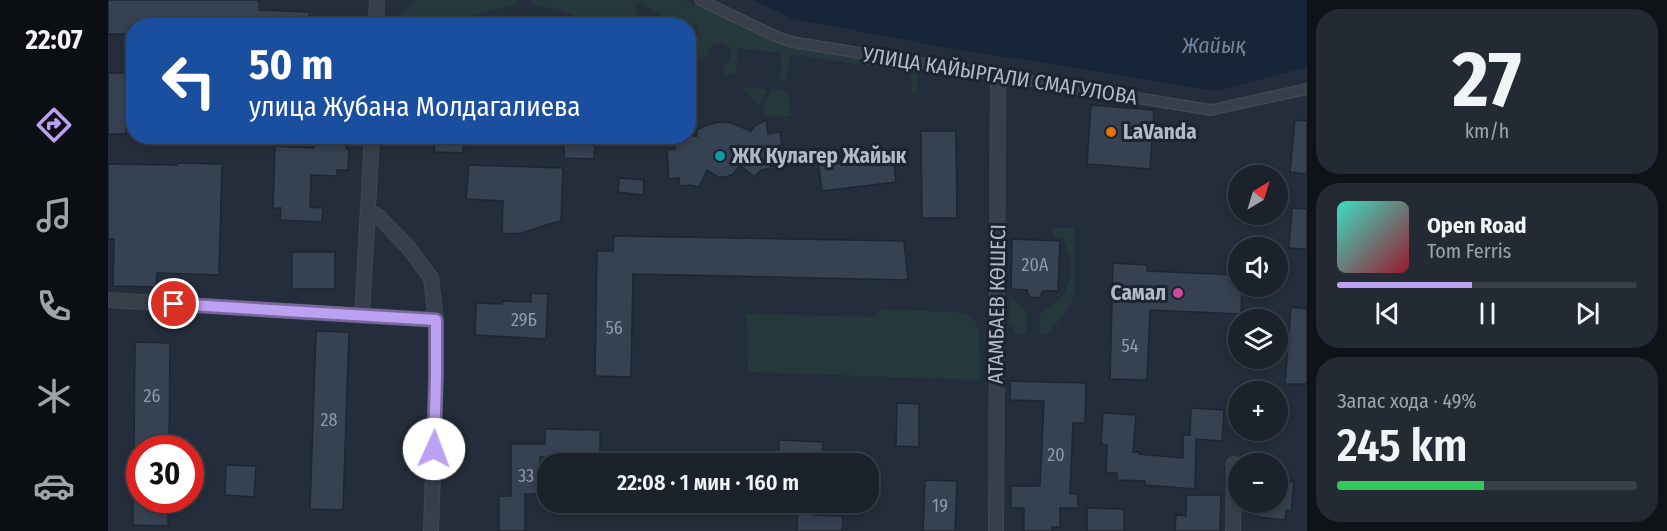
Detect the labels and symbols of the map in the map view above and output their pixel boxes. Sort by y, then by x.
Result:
water label: Жайық [1181,32,1246,59]
street label: УЛИЦА КАЙЫРГАЛИ СМАГУЛОВА [860,41,1139,111]
place label: LaVanda [1123,119,1197,145]
marker: LaVanda [1104,125,1118,139]
place label: ЖК Кулагер Жайык [731,143,907,169]
marker: ЖК Кулагер Жайык [713,149,727,163]
north arrow [1228,165,1288,225]
street label: АТАМБАЕВ КӨШЕСІ [983,224,1011,384]
house number: 20А [1022,254,1049,276]
pin [148,278,199,329]
place label: Самал [1111,280,1166,306]
marker: Самал [1171,286,1185,300]
house number: 29Б [511,309,537,331]
house number: 56 [605,317,623,339]
house number: 54 [1122,335,1139,357]
house number: 26 [144,385,161,407]
house number: 28 [321,409,337,431]
position arrow [402,417,466,481]
speed limit sign: 30 [126,435,204,513]
house number: 20 [1047,444,1065,466]
house number: 33 [518,465,534,487]
house number: 19 [932,495,948,517]

